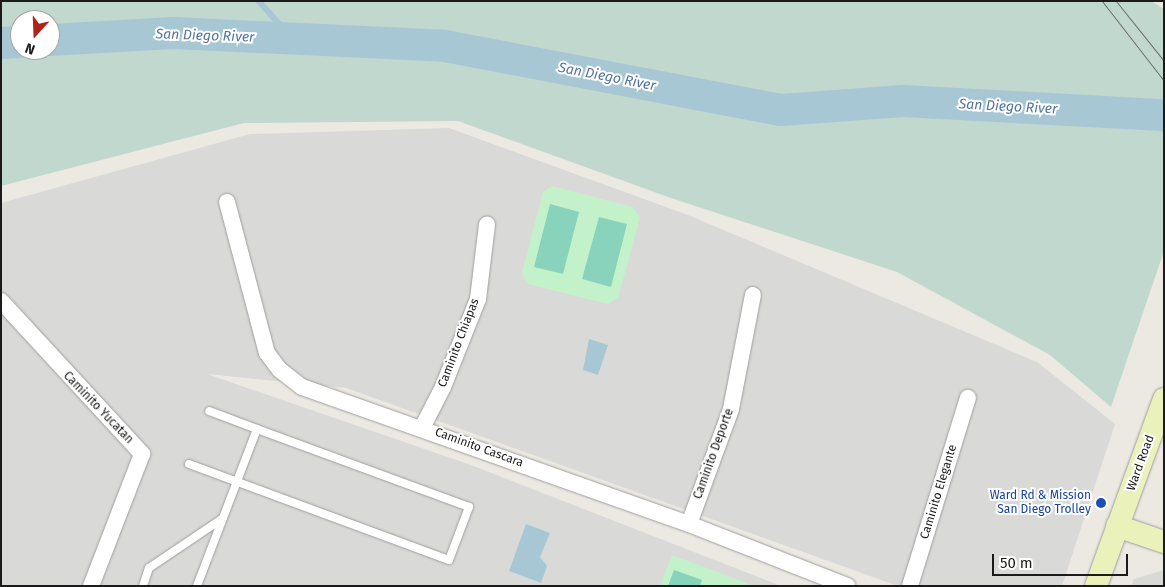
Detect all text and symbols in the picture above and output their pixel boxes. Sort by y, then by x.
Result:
north arrow [10,10,60,60]
water label: San Diego River [155,26,255,46]
text: N [23,39,37,58]
water label: San Diego River [557,59,657,95]
water label: San Diego River [958,96,1058,118]
street label: Caminito Chiapas [435,296,483,390]
street label: Caminito Yucatan [60,369,136,447]
street label: Caminito Deporte [691,407,737,501]
street label: Caminito Cascara [433,425,525,471]
street label: Ward Road [1124,433,1158,493]
street label: Caminito Elegante [918,443,960,541]
place label: Ward Rd & Mission San Diego Trolley [990,489,1091,517]
marker: Ward Rd & Mission San Diego Trolley [1095,497,1107,509]
scale bar [995,544,1131,576]
text: 50 m [1000,554,1033,572]

